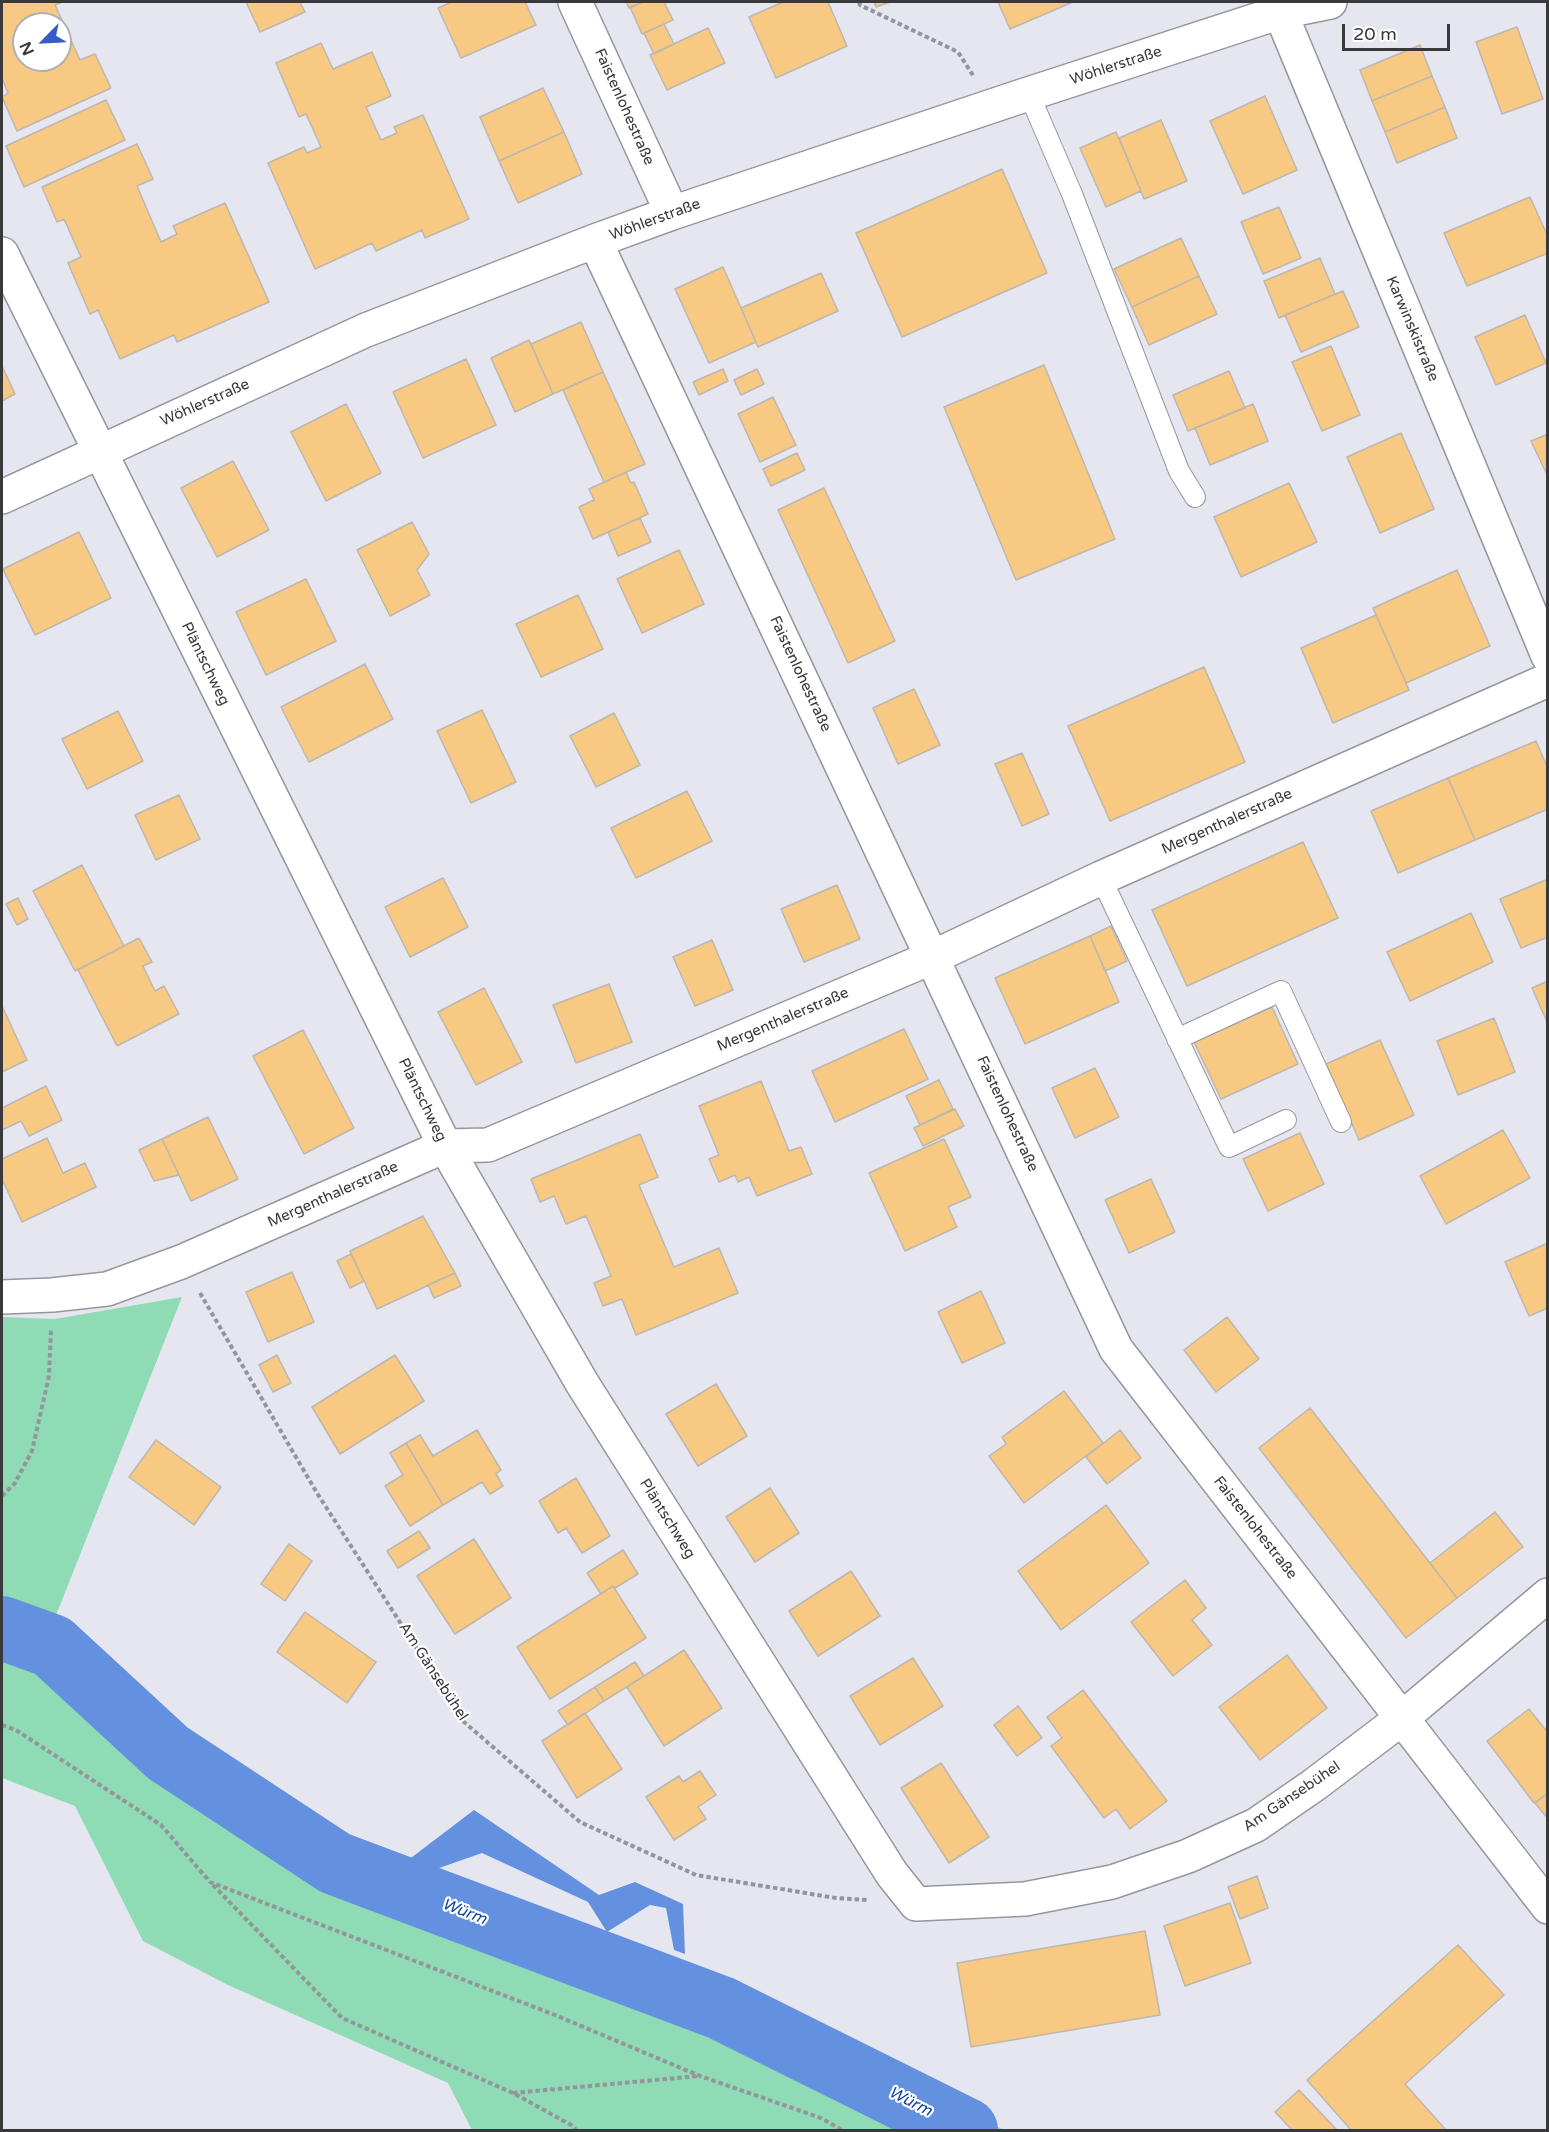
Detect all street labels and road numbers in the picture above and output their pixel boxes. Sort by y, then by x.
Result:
street label: Wöhlerstraße [1068,43,1164,89]
street label: Faistenlohestraße [590,46,658,168]
street label: Wöhlerstraße [607,195,703,245]
street label: Karwinskistraße [1382,274,1442,384]
street label: Wöhlerstraße [158,375,252,431]
street label: Faistenlohestraße [765,613,835,735]
street label: Pläntschweg [177,619,233,709]
street label: Mergenthalerstraße [1159,785,1295,859]
street label: Mergenthalerstraße [715,984,851,1056]
street label: Faistenlohestraße [972,1053,1042,1175]
street label: Pläntschweg [394,1055,450,1145]
street label: Mergenthalerstraße [265,1158,401,1232]
street label: Faistenlohestraße [1209,1473,1301,1583]
street label: Pläntschweg [635,1476,699,1562]
street label: Am Gänsebühel [395,1620,471,1724]
street label: Am Gänsebühel [1240,1758,1344,1836]

